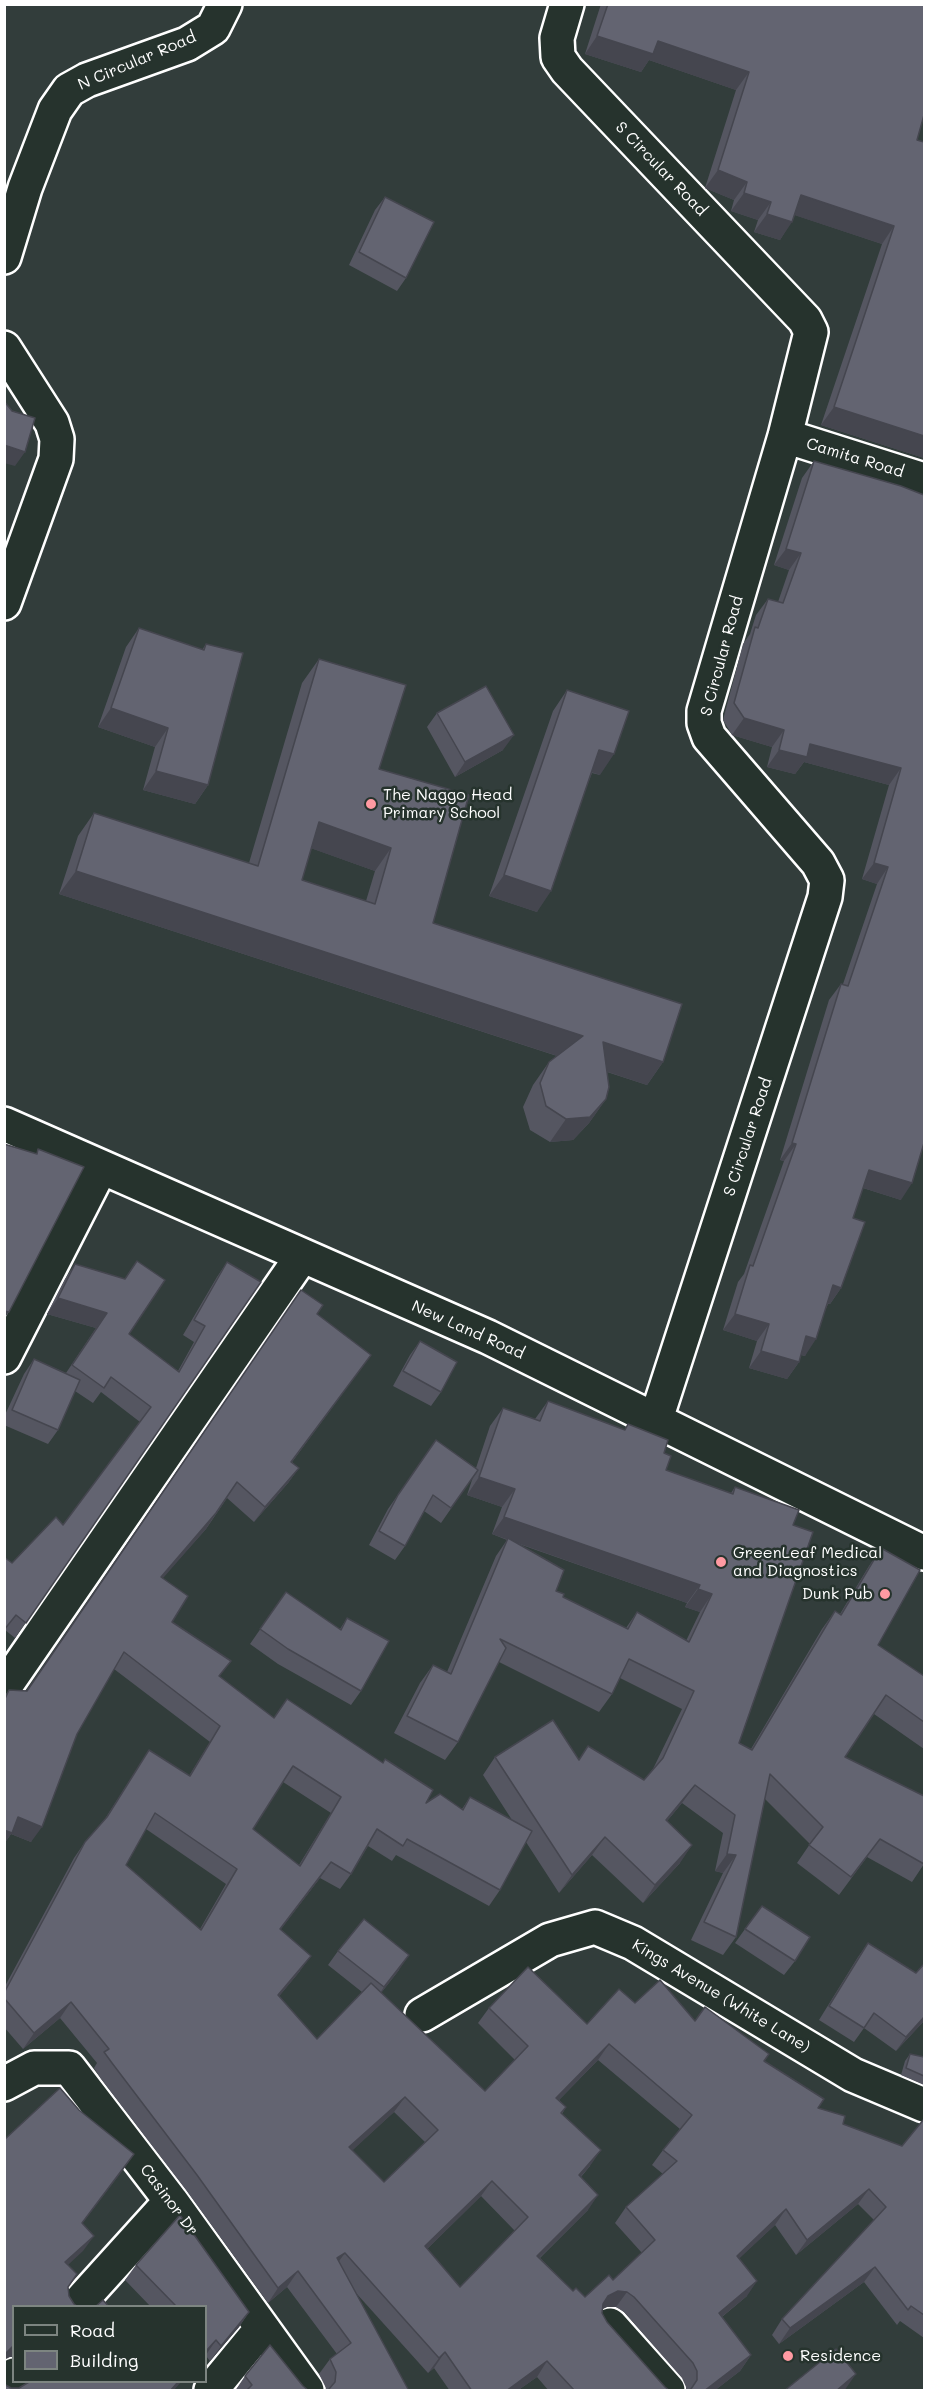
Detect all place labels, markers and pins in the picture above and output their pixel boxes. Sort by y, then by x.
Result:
place label: The Naggo Head Primary School [383,785,512,823]
marker: The Naggo Head Primary School [364,797,378,811]
place label: GreenLeaf Medical and Diagnostics [733,1543,882,1581]
marker: GreenLeaf Medical and Diagnostics [714,1555,728,1569]
place label: Dunk Pub [802,1584,873,1604]
marker: Dunk Pub [878,1587,892,1601]
place label: Residence [800,2346,881,2366]
marker: Residence [781,2349,795,2363]

